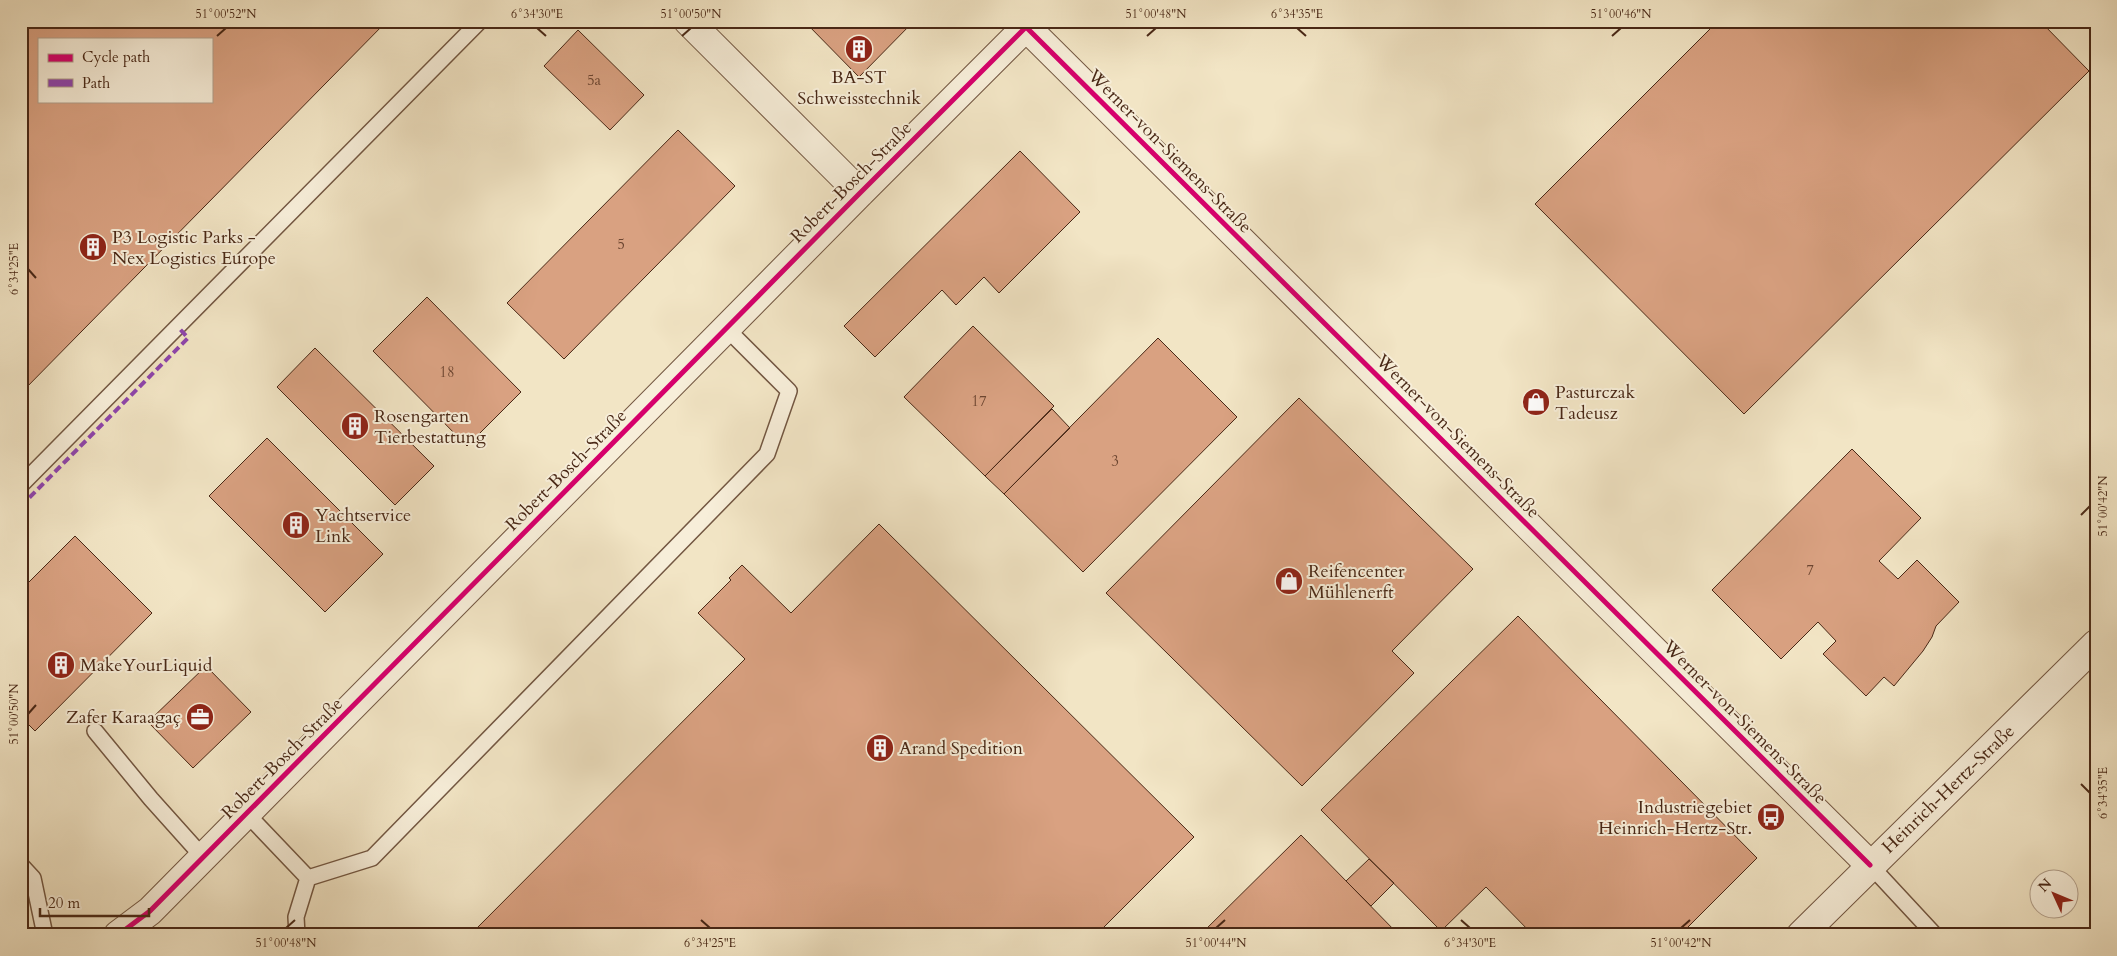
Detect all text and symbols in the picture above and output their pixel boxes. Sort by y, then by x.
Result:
text: 51°00'52"N [196,6,257,22]
text: 6°34'30"E [511,6,563,22]
text: 51°00'50"N [661,6,722,22]
text: 51°00'48"N [1126,6,1187,22]
text: 6°34'35"E [1271,6,1323,22]
text: 51°00'46"N [1591,6,1652,22]
building icon: BA-ST Schweisstechnik [844,34,874,64]
legend [38,38,212,102]
text: Cycle path [82,47,151,67]
street label: Werner-von-Siemens-Straße [1081,63,1257,239]
place label: BA-ST Schweisstechnik [797,65,921,111]
house number: 5a [587,70,602,90]
text: Path [82,73,111,93]
street label: Robert-Bosch-Straße [785,116,918,249]
place label: P3 Logistic Parks - Nex Logistics Europe [112,225,276,271]
building icon: P3 Logistic Parks - Nex Logistics Europe [78,232,108,262]
house number: 5 [617,234,625,254]
text: 6°34'25"E [6,243,22,295]
street label: Werner-von-Siemens-Straße [1369,348,1545,524]
house number: 18 [439,362,455,382]
place label: Pasturczak Tadeusz [1555,380,1636,426]
shop icon: Pasturczak Tadeusz [1521,387,1551,417]
house number: 17 [971,391,987,411]
place label: Rosengarten Tierbestattung [374,404,487,450]
street label: Robert-Bosch-Straße [500,404,633,537]
building icon: Rosengarten Tierbestattung [340,411,370,441]
house number: 3 [1111,451,1119,471]
text: 51°00'42"N [2095,475,2111,536]
place label: Yachtservice Link [315,503,411,549]
building icon: Yachtservice Link [281,510,311,540]
place label: Reifencenter Mühlenerft [1308,559,1405,605]
house number: 7 [1806,560,1814,580]
shop icon: Reifencenter Mühlenerft [1274,566,1304,596]
street label: Werner-von-Siemens-Straße [1656,634,1832,810]
building icon: MakeYourLiquid [46,650,76,680]
place label: MakeYourLiquid [80,653,213,678]
text: 51°00'50"N [6,683,22,744]
street label: Robert-Bosch-Straße [216,692,349,825]
office icon: Zafer Karaagaç [185,702,215,732]
place label: Zafer Karaagaç [66,705,181,730]
street label: Heinrich-Hertz-Straße [1876,719,2020,859]
building icon: Arand Spedition [865,733,895,763]
place label: Arand Spedition [899,736,1024,761]
text: 6°34'35"E [2095,767,2111,819]
place label: Industriegebiet Heinrich-Hertz-Str. [1598,795,1752,841]
bus stop icon: Industriegebiet Heinrich-Hertz-Str. [1756,802,1786,832]
north arrow [2030,868,2080,918]
text: N [2034,874,2056,896]
scale bar [40,886,149,918]
text: 20 m [48,893,80,913]
text: 51°00'48"N [256,935,317,951]
text: 6°34'25"E [684,935,736,951]
text: 51°00'44"N [1186,935,1247,951]
text: 6°34'30"E [1444,935,1496,951]
text: 51°00'42"N [1651,935,1712,951]

